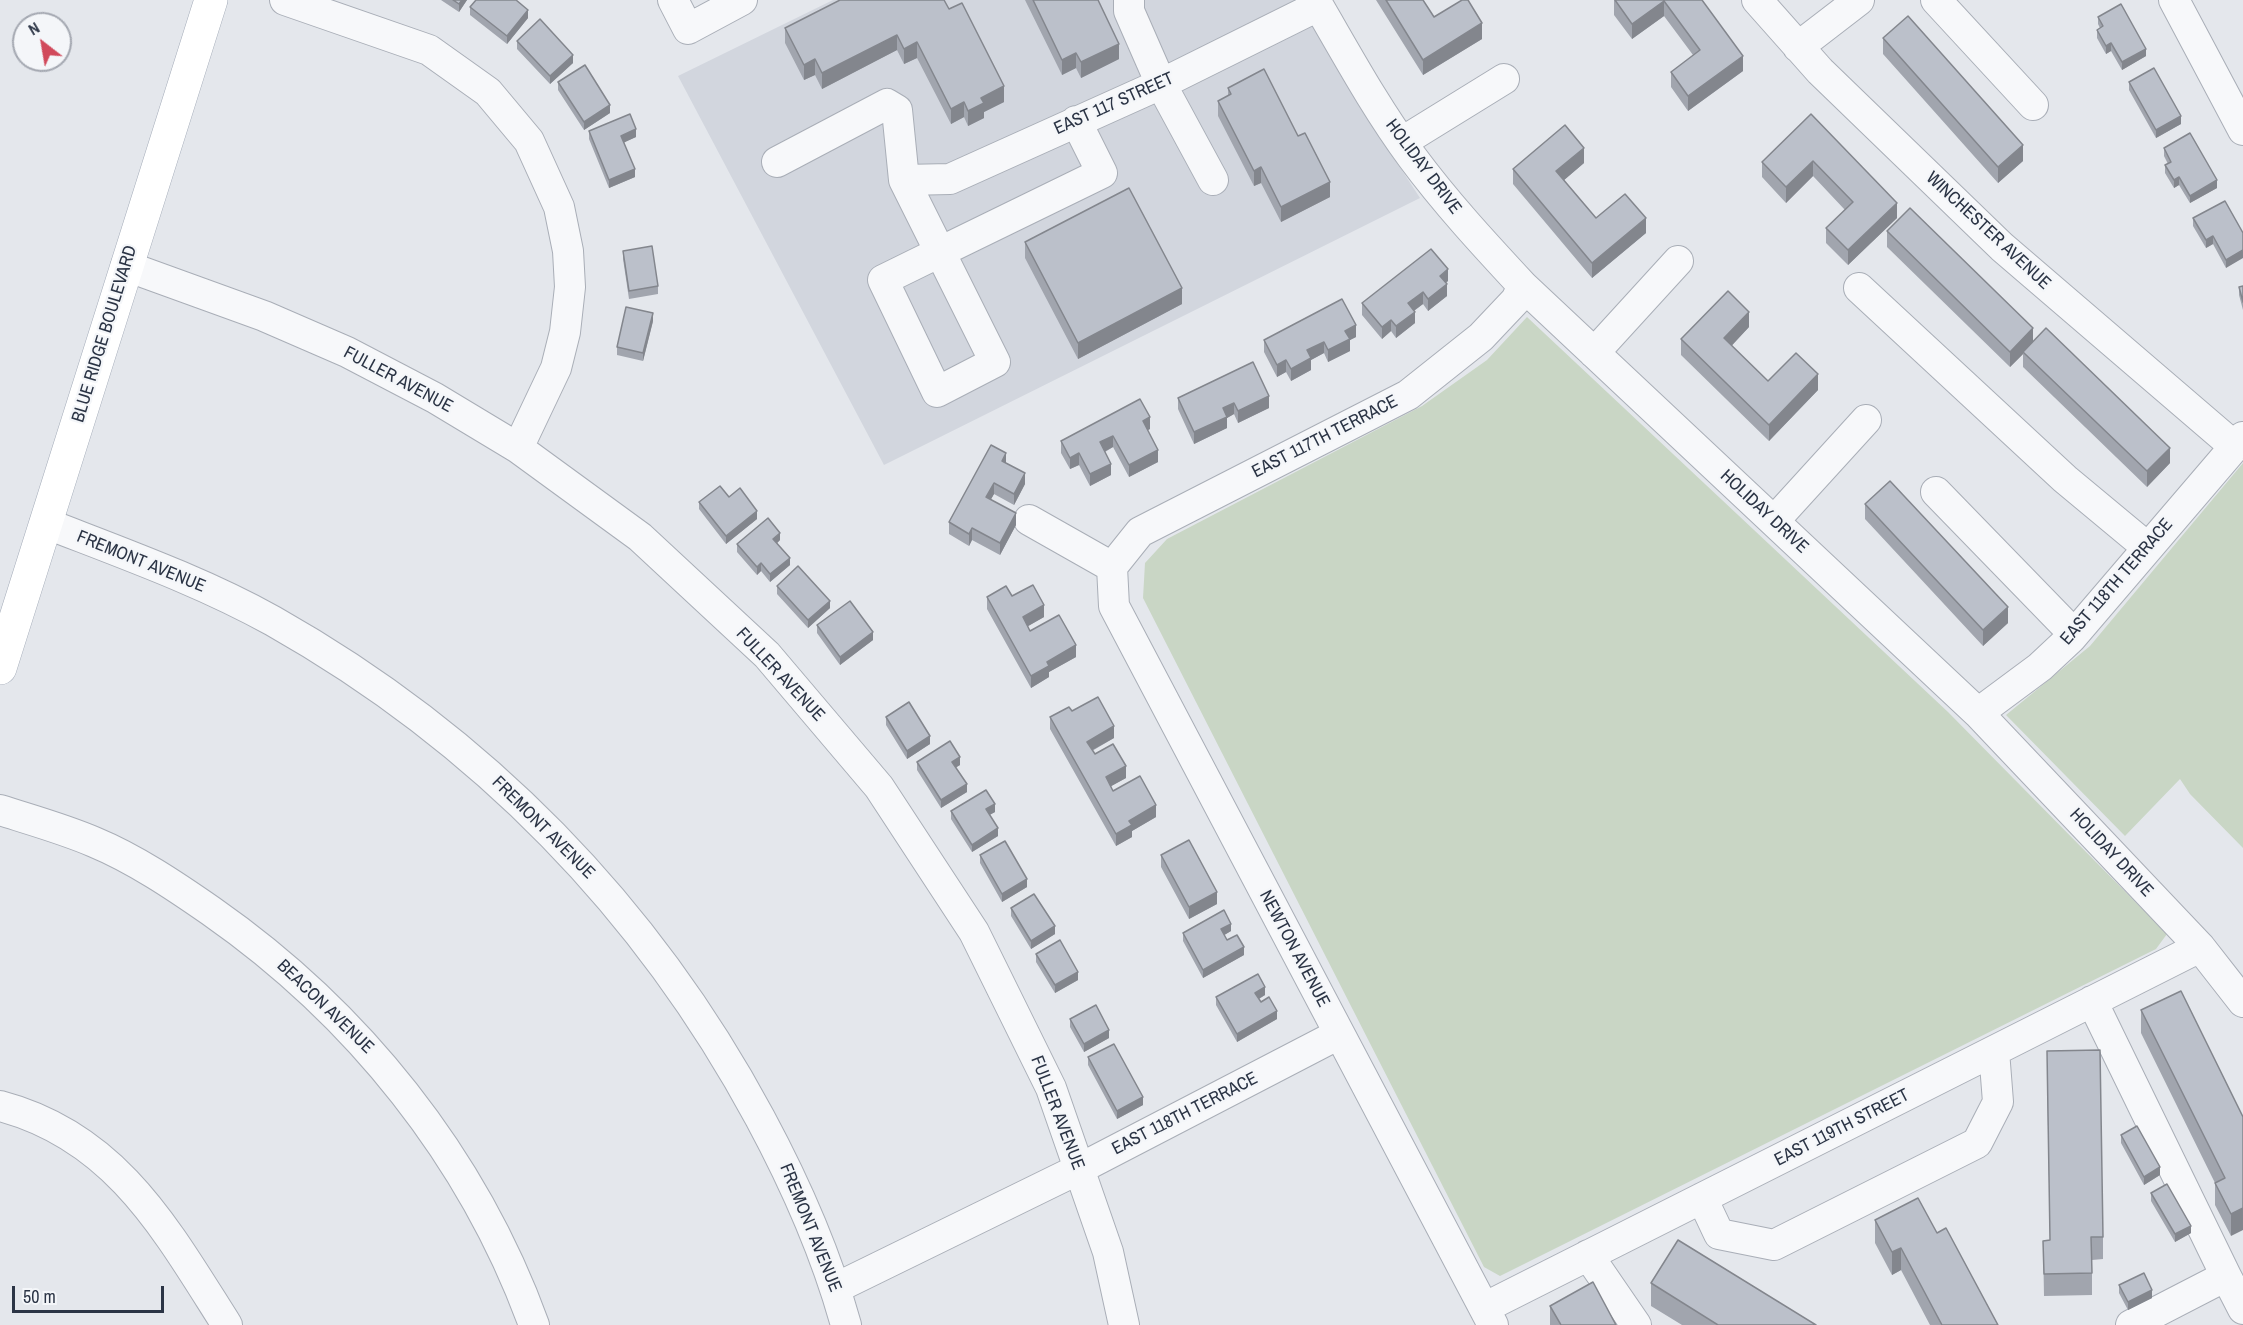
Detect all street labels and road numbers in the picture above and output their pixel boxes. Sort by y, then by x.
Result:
street label: EAST 117 STREET [1051,68,1177,140]
street label: HOLIDAY DRIVE [1380,115,1466,219]
street label: WINCHESTER AVENUE [1921,168,2055,294]
street label: BLUE RIDGE BOULEVARD [68,243,142,425]
street label: FULLER AVENUE [340,342,456,418]
street label: EAST 117TH TERRACE [1249,391,1401,483]
street label: HOLIDAY DRIVE [1715,466,1813,558]
street label: EAST 118TH TERRACE [2056,514,2178,650]
street label: FREMONT AVENUE [74,526,208,598]
street label: FULLER AVENUE [731,624,829,726]
street label: FREMONT AVENUE [487,772,599,884]
street label: HOLIDAY DRIVE [2065,804,2157,902]
street label: NEWTON AVENUE [1254,887,1334,1011]
street label: BEACON AVENUE [272,955,378,1059]
street label: FULLER AVENUE [1025,1053,1089,1173]
street label: EAST 118TH TERRACE [1109,1068,1261,1160]
street label: EAST 119TH STREET [1771,1085,1913,1171]
street label: FREMONT AVENUE [774,1161,846,1295]

